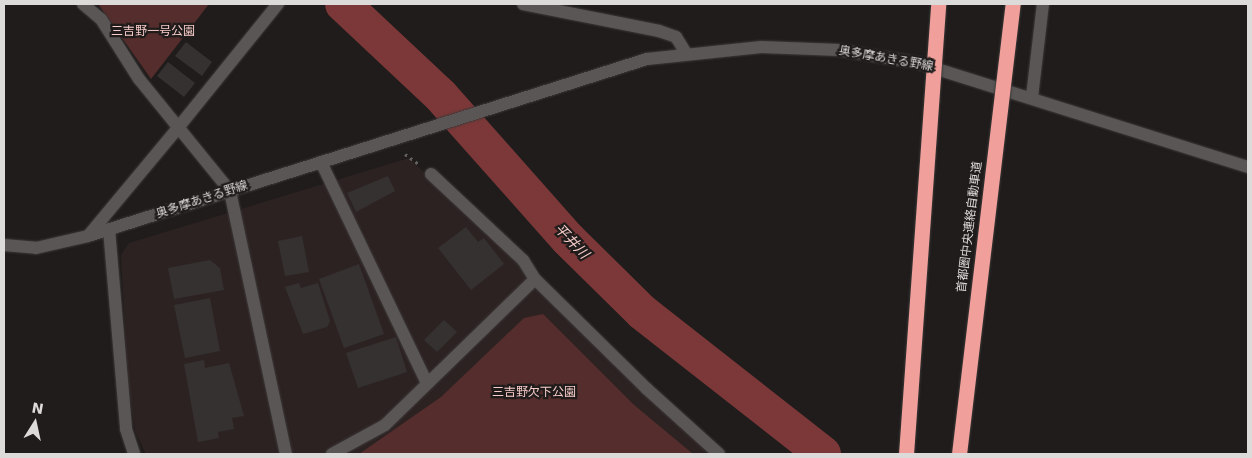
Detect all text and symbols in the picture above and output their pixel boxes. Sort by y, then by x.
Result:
park label: 三吉野一号公園 [111,25,195,39]
street label: 奥多摩あきる野線 [837,44,935,74]
street label: 首都圏中央連絡自動車道 [955,161,985,293]
street label: 奥多摩あきる野線 [154,178,250,222]
water label: 平井川 [551,220,593,262]
park label: 三吉野欠下公園 [492,386,576,400]
north arrow [10,398,60,448]
text: N [30,399,45,417]

